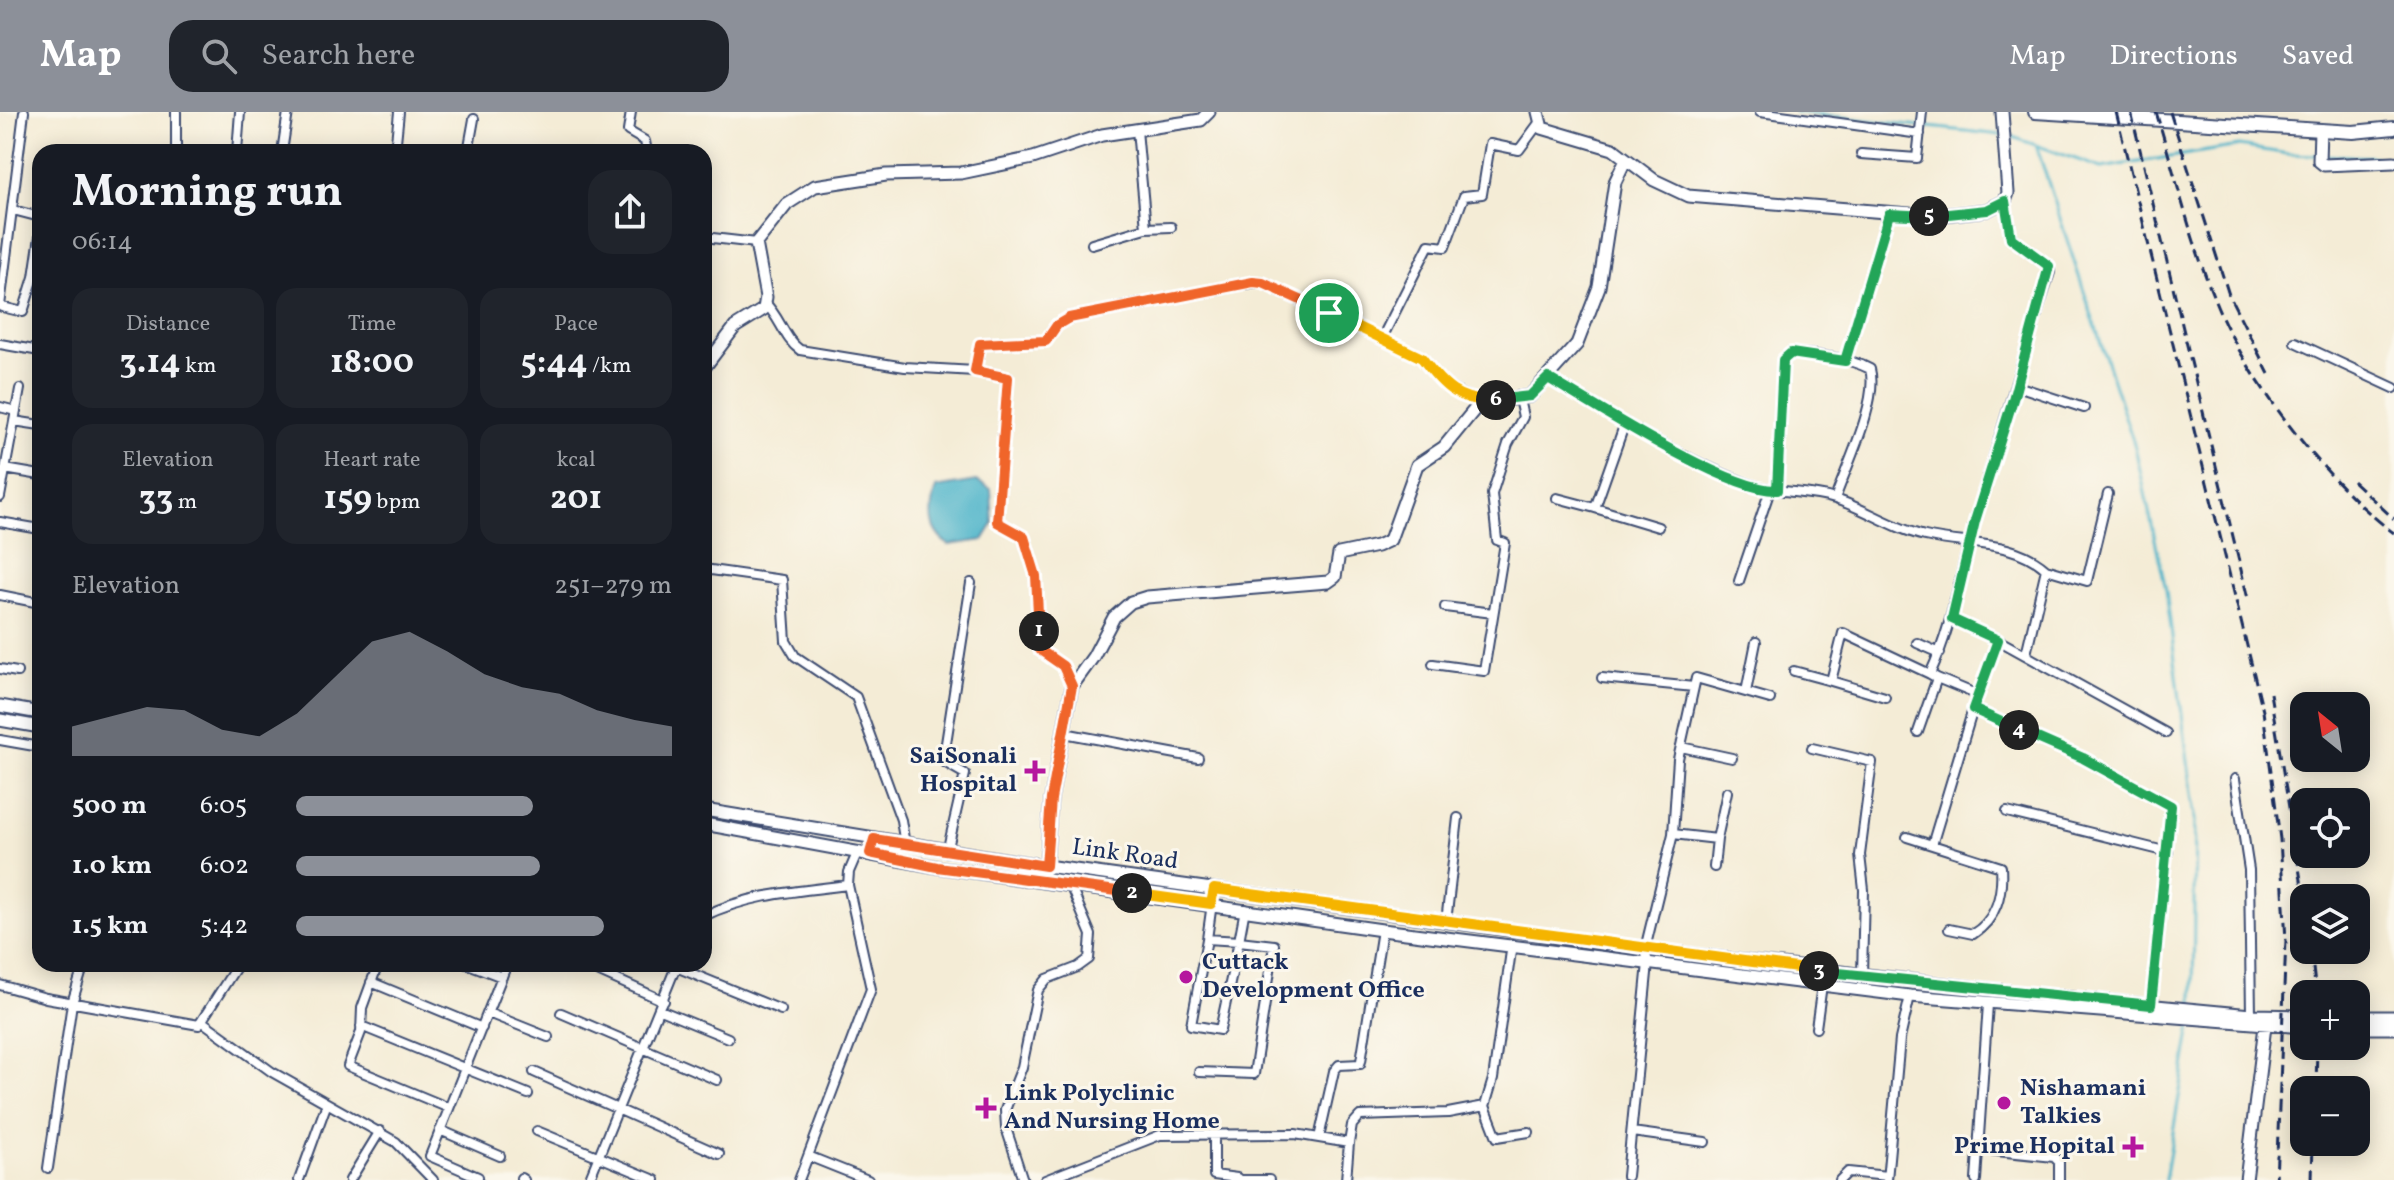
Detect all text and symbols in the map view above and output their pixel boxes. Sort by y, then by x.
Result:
search box [169,20,729,92]
text: Map [40,30,121,83]
icon: search [197,34,241,78]
text: Search here [261,35,415,77]
text: Map [2010,37,2066,76]
text: Directions [2110,37,2238,76]
text: Saved [2282,37,2354,76]
text: Morning run [72,163,343,224]
button: share [588,170,672,254]
pin: 5 [1909,196,1949,236]
text: 5 [1924,200,1934,231]
text: 06:14 [72,224,133,260]
pin [1295,279,1363,347]
icon: arrive [1307,291,1351,335]
text: Distance [126,309,210,340]
text: Time [348,309,396,340]
text: Pace [554,309,598,340]
text: 3.14 [119,340,181,387]
text: 18:00 [330,340,414,387]
text: 5:44 [520,340,588,387]
text: km [181,351,217,382]
text: /km [588,351,632,382]
pin: 6 [1476,380,1516,420]
text: 6 [1490,384,1502,415]
text: Elevation [122,445,214,476]
text: Heart rate [323,445,421,476]
text: kcal [556,445,596,476]
text: 33 [139,476,173,523]
text: 159 [324,476,372,523]
text: 201 [550,476,602,523]
text: m [173,487,197,518]
text: bpm [372,487,420,518]
text: Elevation [72,568,180,604]
text: 251–279 m [554,568,672,604]
pin: 1 [1019,611,1059,651]
text: 1 [1035,615,1043,646]
north arrow [2290,692,2370,772]
map controls [2290,692,2370,1156]
pin: 4 [1999,710,2039,750]
text: 4 [2012,714,2026,745]
place label: SaiSonali Hospital [909,740,1017,802]
marker: SaiSonali Hospital [1024,760,1046,782]
text: 500 m [72,788,147,824]
text: 6:05 [200,788,247,824]
button: locate [2290,788,2370,868]
street label: Link Road [1070,831,1180,879]
text: 1.0 km [72,848,152,884]
text: 6:02 [200,848,249,884]
pin: 2 [1112,873,1152,913]
text: 2 [1126,877,1138,908]
button: layers [2290,884,2370,964]
text: 1.5 km [72,908,148,944]
text: 5:42 [200,908,248,944]
place label: Cuttack Development Office [1202,946,1425,1008]
pin: 3 [1799,951,1839,991]
text: 3 [1813,955,1825,986]
marker: Cuttack Development Office [1177,968,1195,986]
button: + [2290,980,2370,1060]
place label: Nishamani Talkies [2020,1072,2146,1134]
button: − [2290,1076,2370,1156]
place label: Link Polyclinic And Nursing Home [1004,1077,1220,1139]
marker: Nishamani Talkies [1995,1094,2013,1112]
marker: Link Polyclinic And Nursing Home [975,1097,997,1119]
place label: Prime Hopital [1954,1130,2115,1164]
marker: Prime Hopital [2122,1136,2144,1158]

